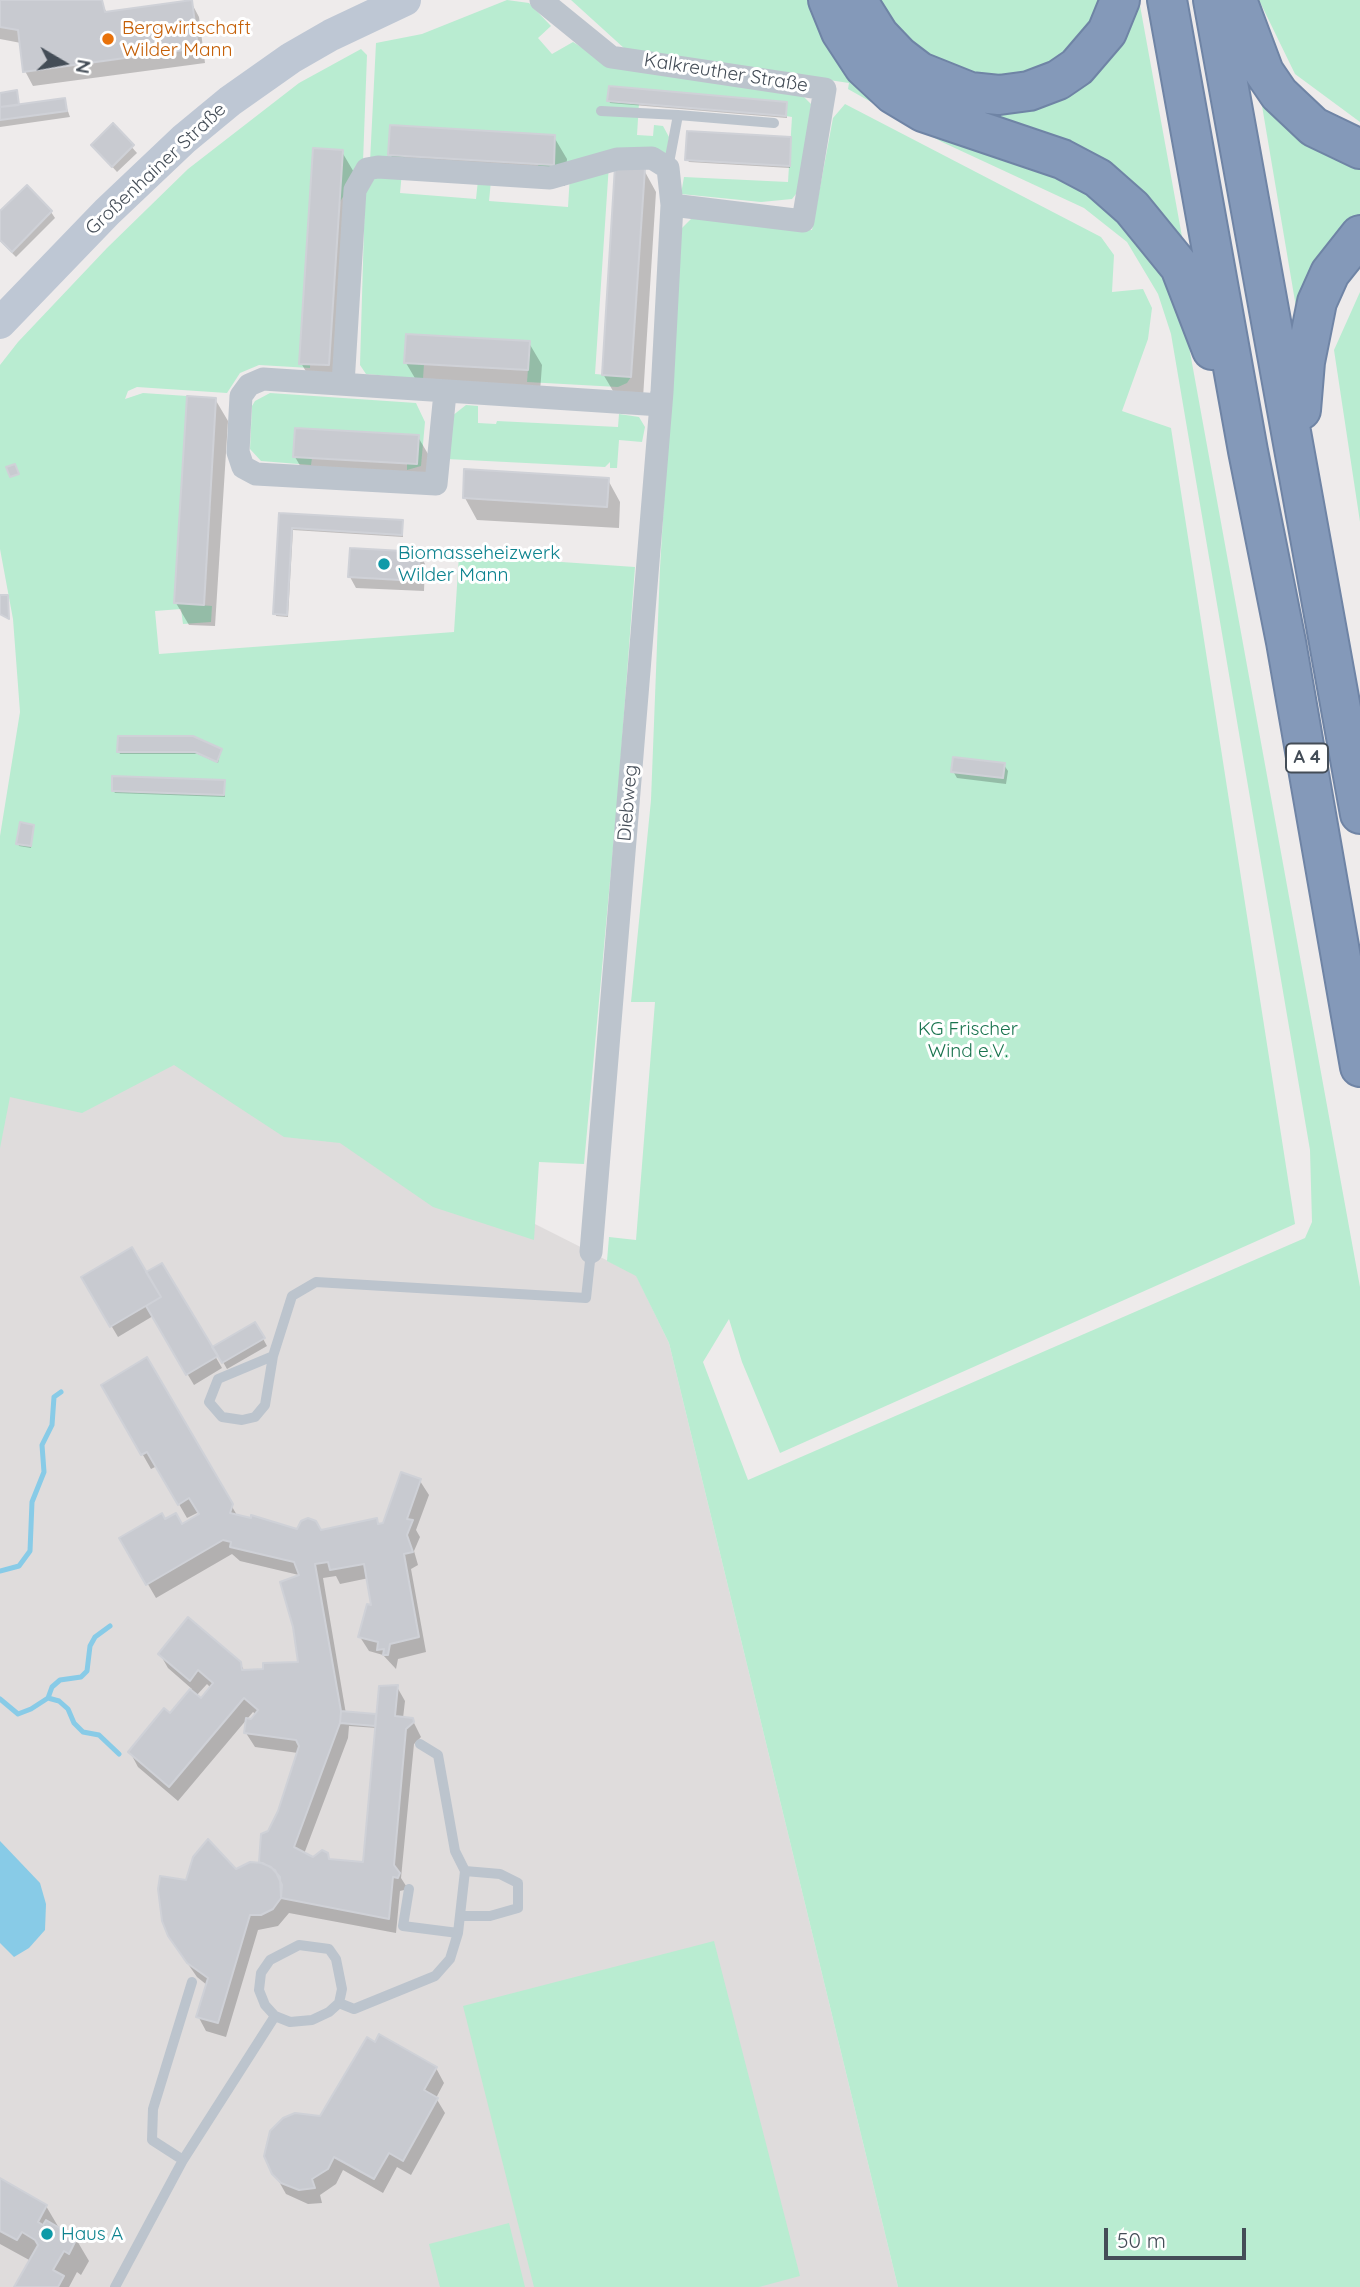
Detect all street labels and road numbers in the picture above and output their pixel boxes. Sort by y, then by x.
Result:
street label: Kalkreuther Straße [642,49,810,97]
street label: Großenhainer Straße [81,98,231,240]
road number: A 4 [1286,744,1328,772]
street label: Diebweg [613,764,643,842]

